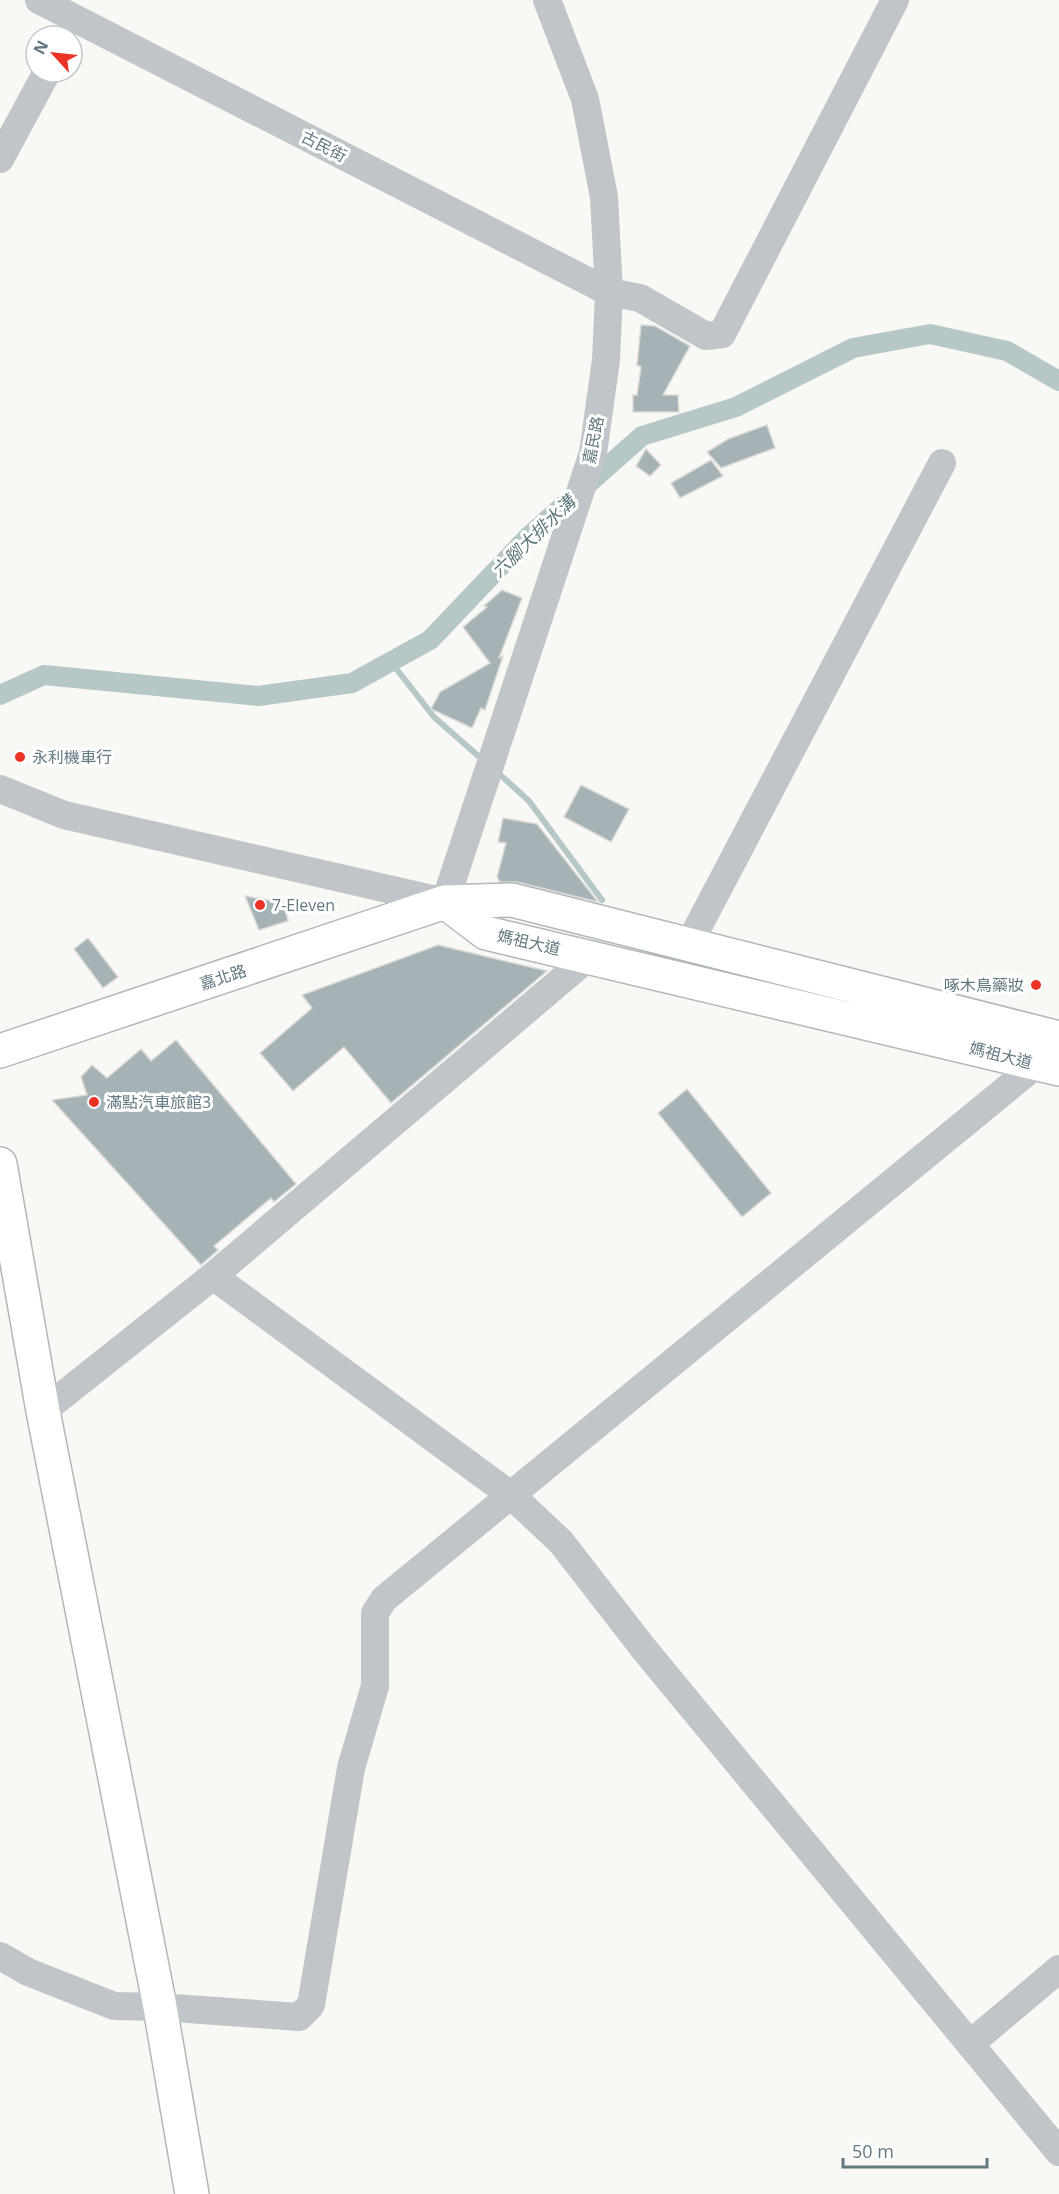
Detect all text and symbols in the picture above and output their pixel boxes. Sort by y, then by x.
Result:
north arrow [24,24,84,84]
text: N [28,36,53,58]
street label: 古民街 [298,125,350,167]
street label: 嘉民路 [578,414,608,466]
water label: 六腳大排水溝 [486,488,582,582]
place label: 永利機車行 [32,746,112,768]
marker: 永利機車行 [13,750,27,764]
place label: 7-Eleven [272,894,335,916]
marker: 7-Eleven [253,898,267,912]
street label: 媽祖大道 [495,924,563,960]
street label: 嘉北路 [197,959,249,995]
place label: 啄木鳥藥妝 [944,974,1024,996]
marker: 啄木鳥藥妝 [1029,978,1043,992]
street label: 媽祖大道 [967,1037,1035,1073]
place label: 滿點汽車旅館3 [106,1091,211,1113]
marker: 滿點汽車旅館3 [87,1095,101,1109]
scale bar [843,2131,987,2169]
text: 50 m [852,2139,894,2163]

